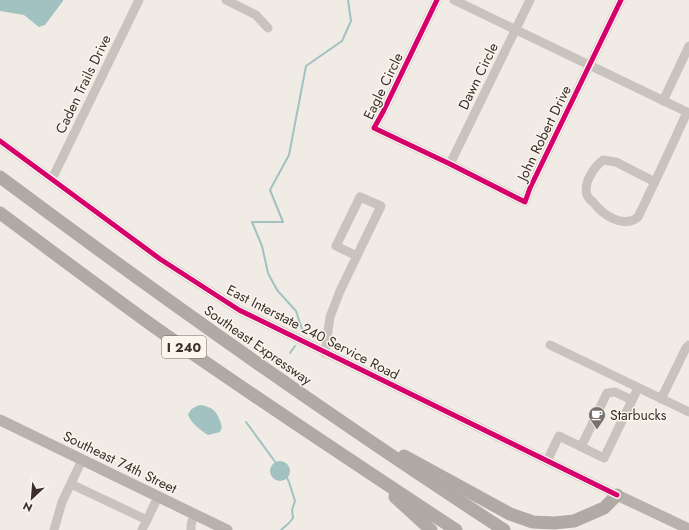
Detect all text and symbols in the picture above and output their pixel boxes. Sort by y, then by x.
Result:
street label: Caden Trails Drive [50,31,116,137]
street label: Dawn Circle [453,39,503,113]
street label: Eagle Circle [358,49,408,123]
street label: John Robert Drive [511,82,576,186]
street label: East Interstate 240 Service Road [223,280,403,384]
street label: Southeast Expressway [200,300,317,390]
road number: I 240 [162,336,206,358]
cafe icon: Starbucks [587,405,607,430]
place label: Starbucks [610,405,667,425]
street label: Southeast 74th Street [60,426,181,499]
north arrow [12,478,52,518]
text: N [20,498,35,516]

